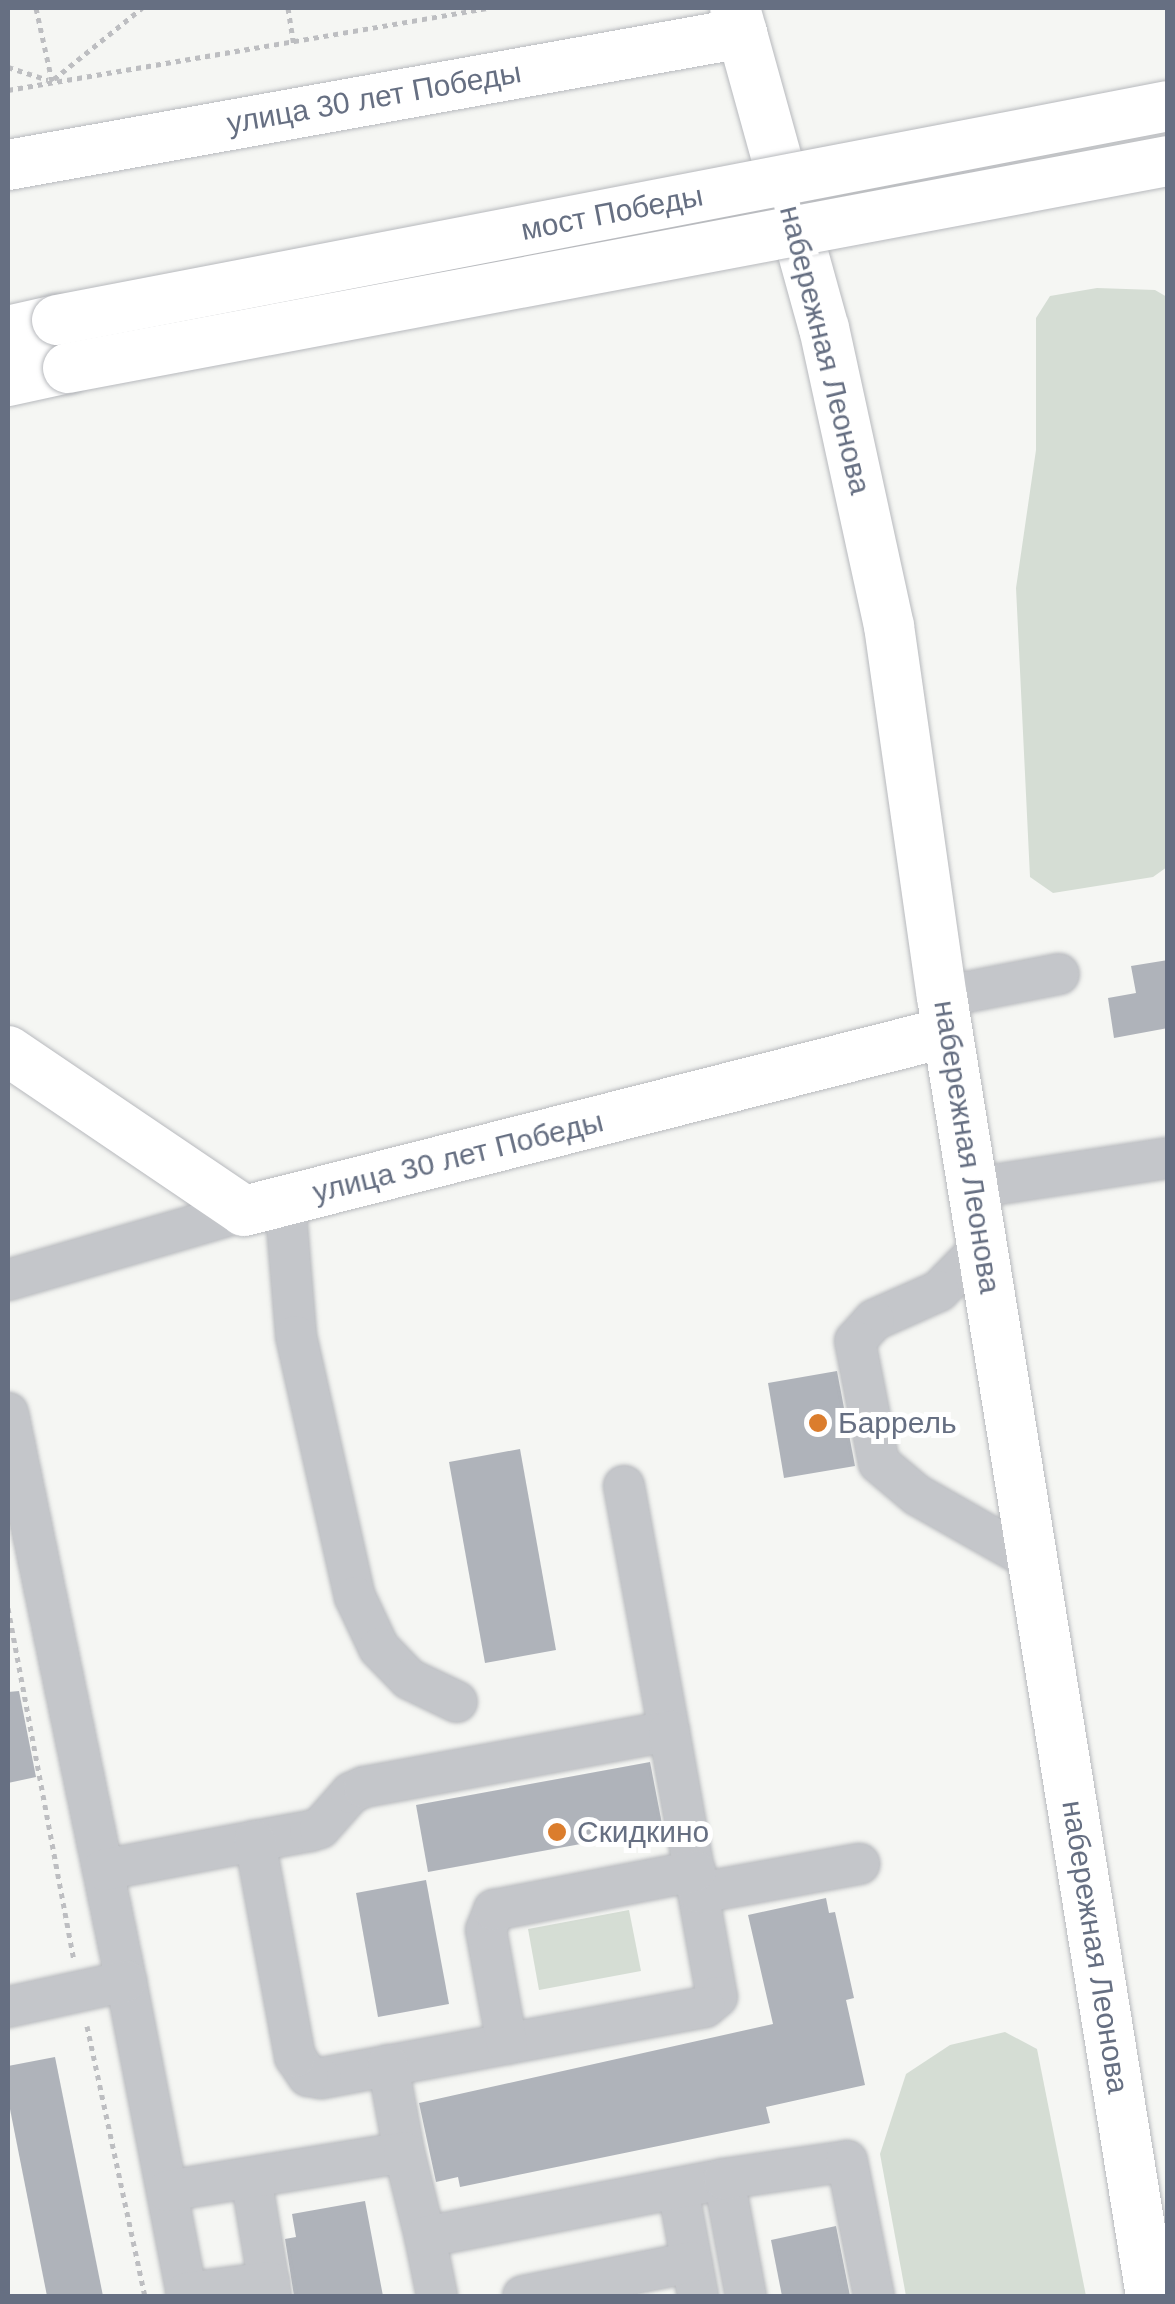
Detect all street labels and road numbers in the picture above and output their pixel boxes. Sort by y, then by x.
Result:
street label: улица 30 лет Победы [224,54,524,142]
street label: мост Победы [518,178,706,248]
street label: набережная Леонова [772,202,878,498]
street label: набережная Леонова [926,998,1008,1296]
street label: улица 30 лет Победы [309,1103,607,1211]
street label: набережная Леонова [1054,1798,1136,2096]

